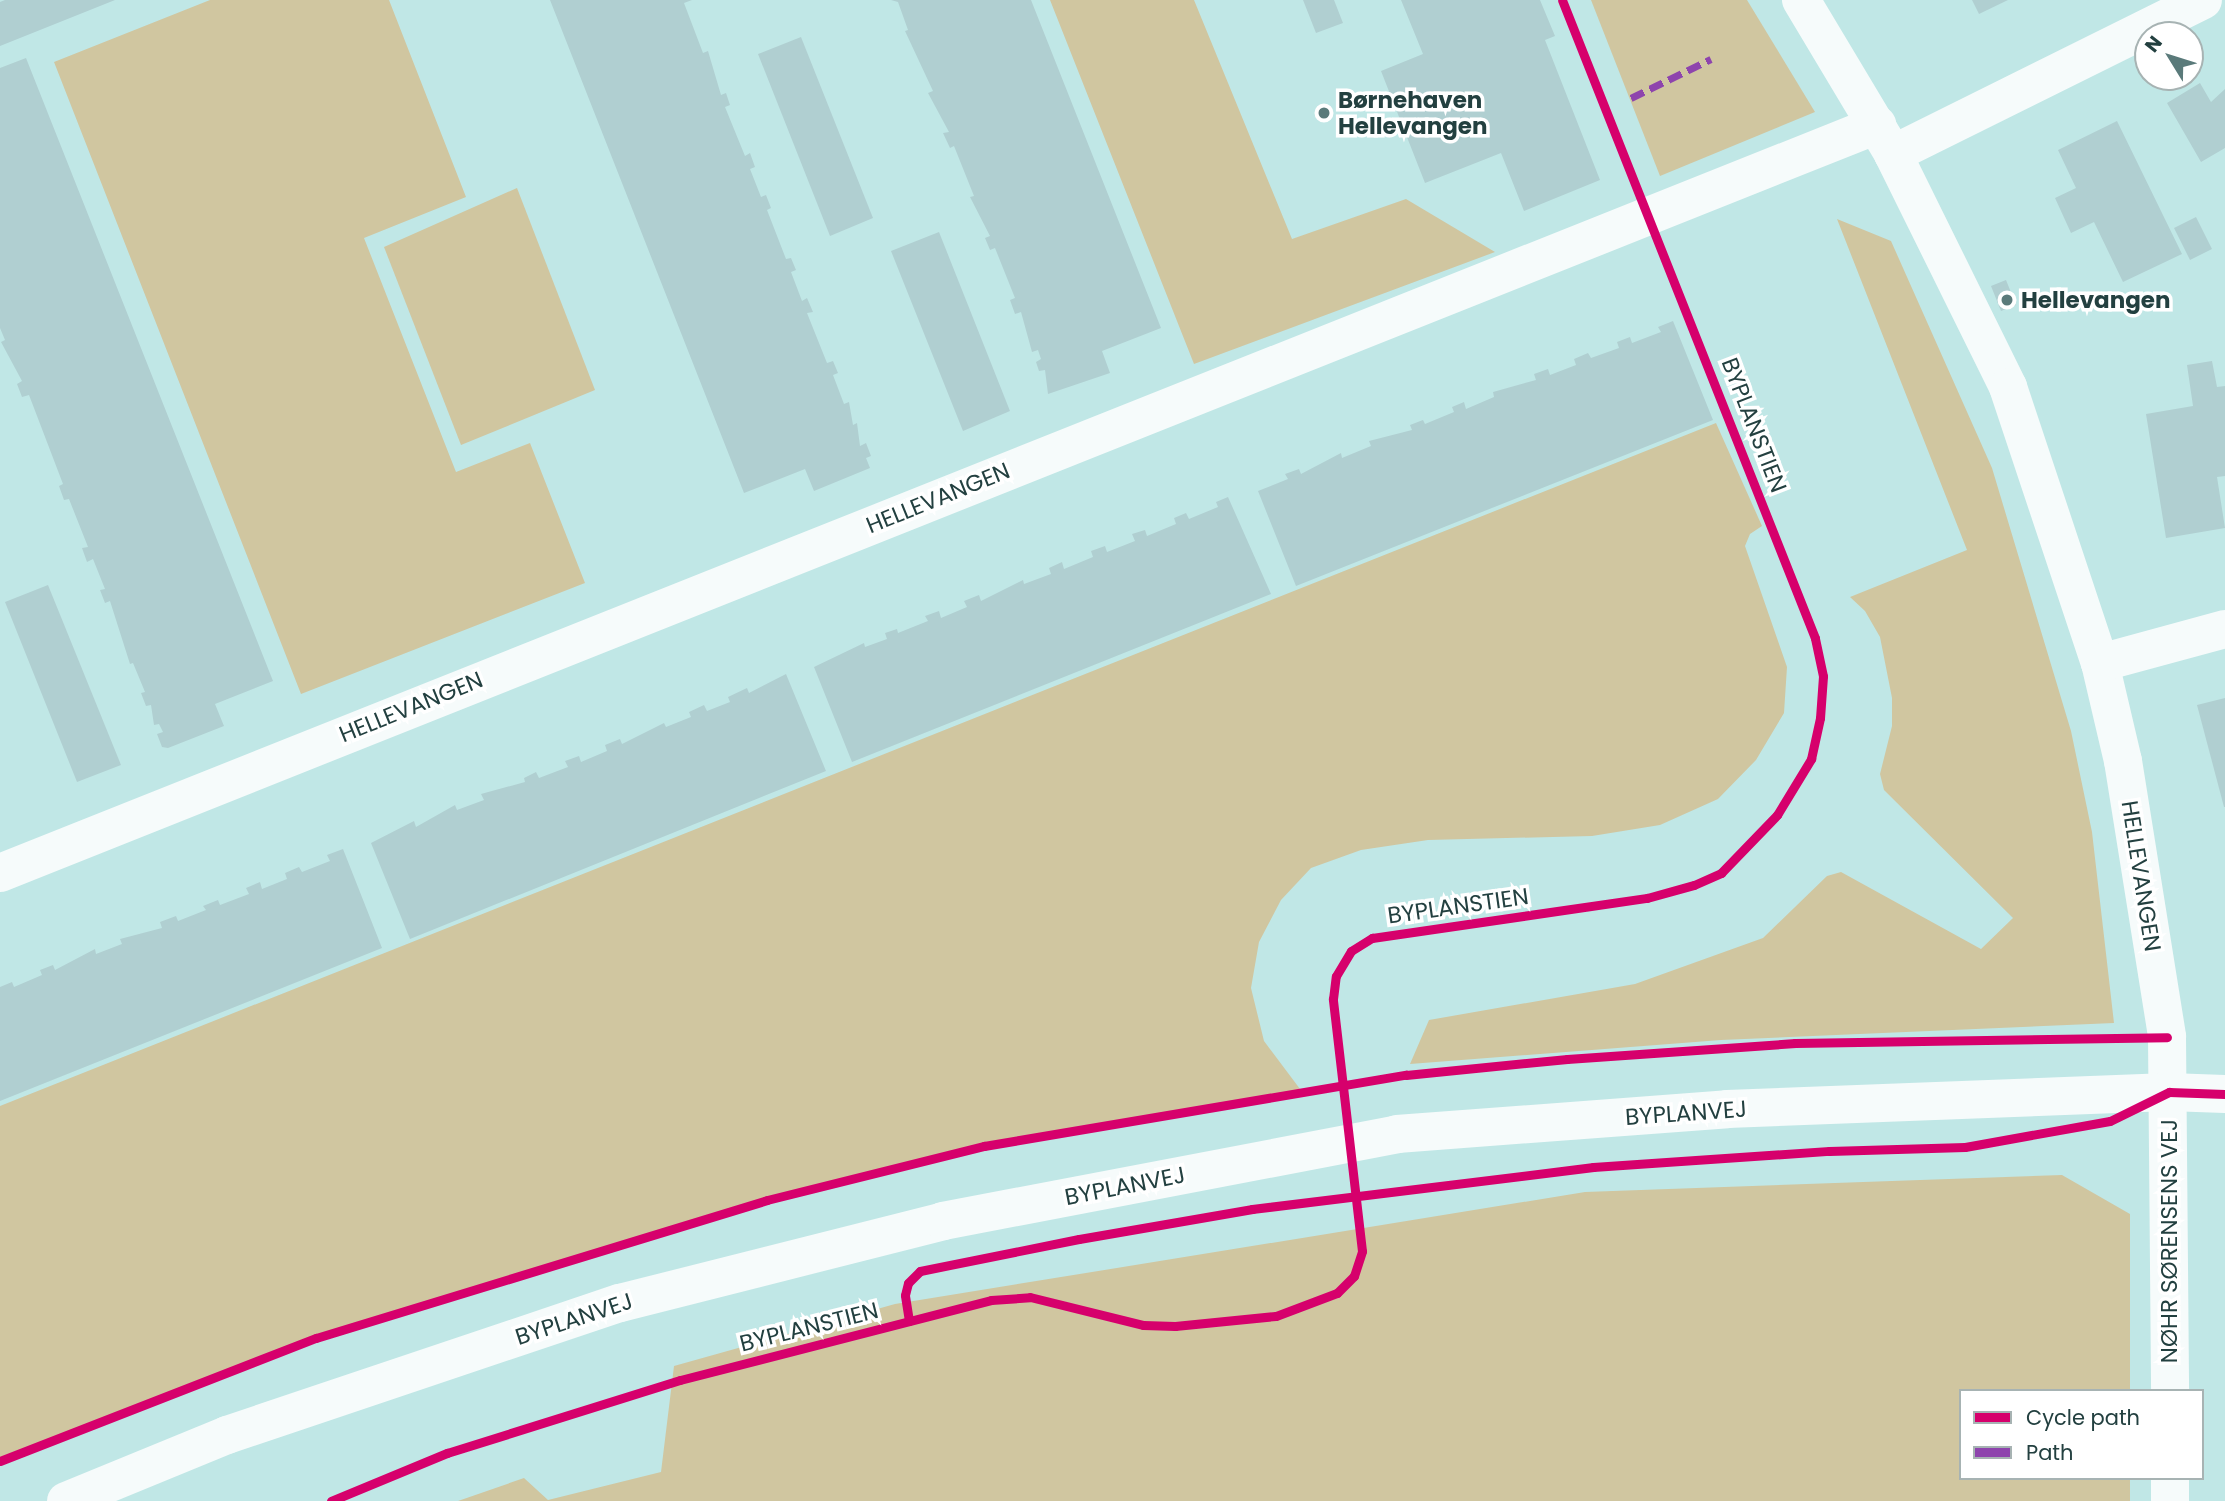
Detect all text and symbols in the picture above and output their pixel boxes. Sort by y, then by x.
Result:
north arrow [2134,21,2204,91]
text: N [2139,30,2169,58]
place label: Børnehaven Hellevangen [1338,86,1488,140]
marker: Børnehaven Hellevangen [1316,105,1332,121]
place label: Hellevangen [2021,286,2171,314]
marker: Hellevangen [1999,292,2015,308]
street label: BYPLANSTIEN [1716,354,1792,496]
street label: HELLEVANGEN [862,457,1014,539]
street label: HELLEVANGEN [335,666,487,748]
street label: HELLEVANGEN [2115,799,2167,953]
street label: BYPLANSTIEN [1386,882,1530,930]
street label: BYPLANVEJ [1624,1095,1748,1131]
street label: NØHR SØRENSENS VEJ [2155,1119,2183,1363]
street label: BYPLANVEJ [1062,1161,1188,1211]
street label: BYPLANVEJ [512,1287,636,1351]
street label: BYPLANSTIEN [737,1296,881,1358]
legend [1959,1389,2204,1480]
text: Cycle path [2026,1403,2140,1432]
text: Path [2026,1438,2073,1467]

